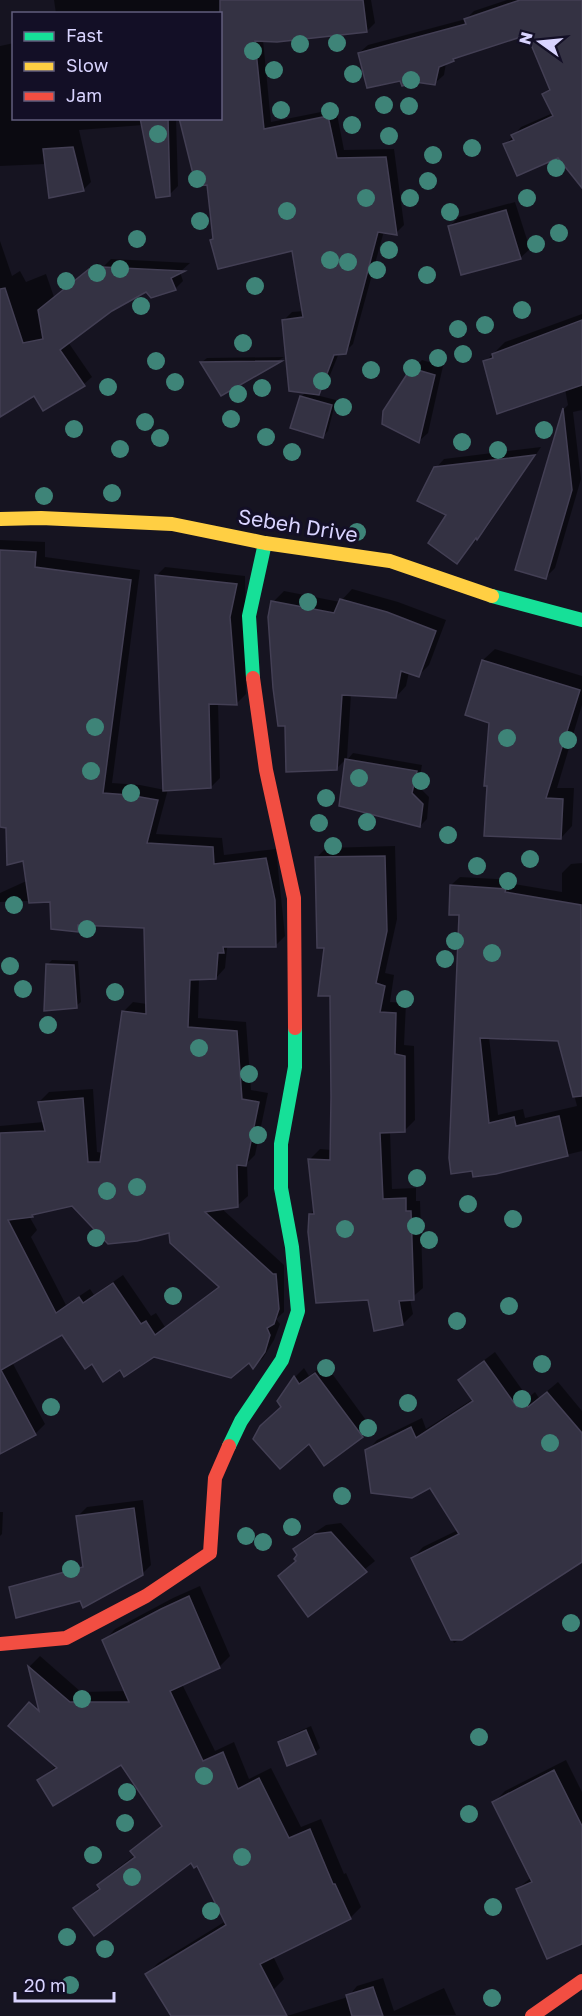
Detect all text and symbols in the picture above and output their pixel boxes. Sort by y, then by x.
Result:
legend [12,12,222,120]
north arrow [510,12,570,72]
text: Fast [66,24,103,46]
text: N [514,30,537,47]
text: Slow [66,54,109,76]
text: Jam [66,84,102,106]
street label: Sebeh Drive [236,503,360,547]
scale bar [15,1965,114,2003]
text: 20 m [24,1974,66,1996]

